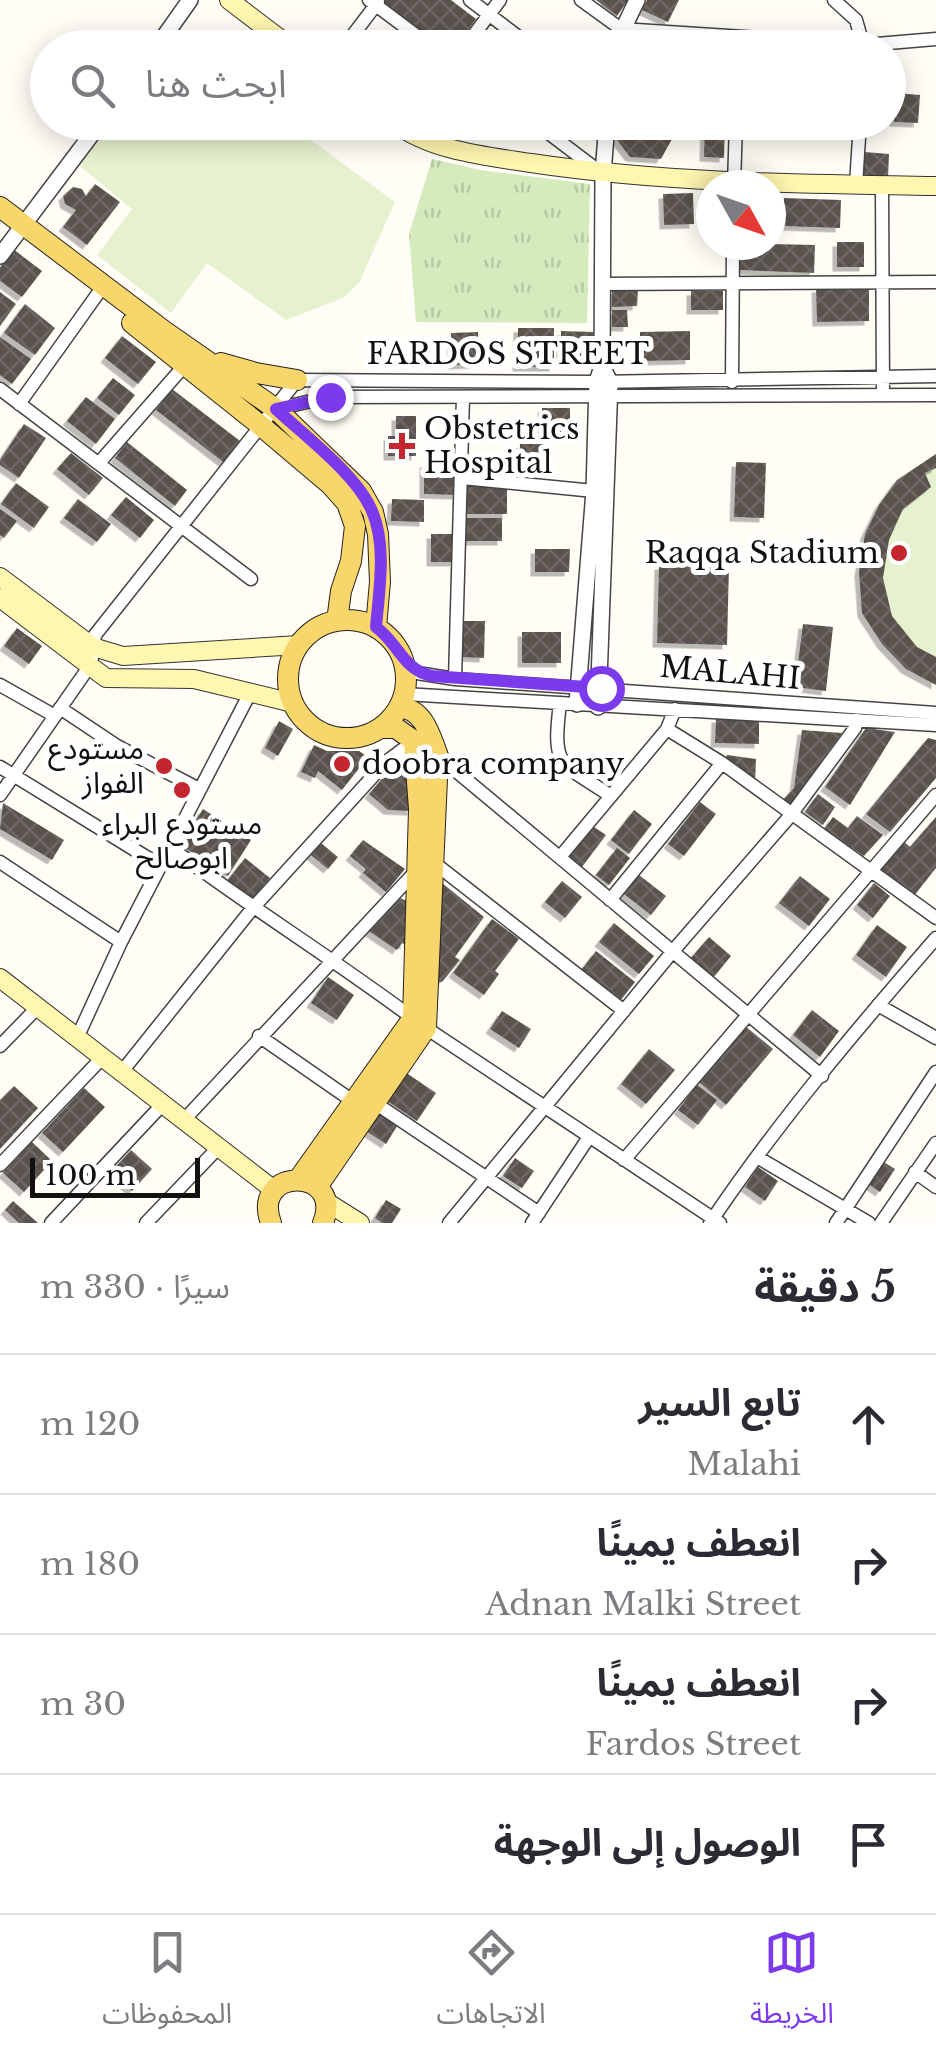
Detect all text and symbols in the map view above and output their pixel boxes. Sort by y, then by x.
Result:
search box [30,30,906,140]
icon: search [65,58,120,113]
text: ابحث هنا [145,60,287,107]
north arrow [696,170,786,260]
street label: FARDOS STREET [367,335,649,372]
route end [308,375,354,421]
place label: Obstetrics Hospital [424,410,580,481]
marker: Obstetrics Hospital [389,433,415,459]
place label: Raqqa Stadium [645,534,879,571]
marker: Raqqa Stadium [888,542,910,564]
street label: MALAHI [658,648,802,697]
route start [579,666,625,712]
place label: مستودع الفواز [48,730,144,801]
place label: doobra company [362,745,624,782]
marker: doobra company [331,753,353,775]
marker: مستودع الفواز [153,755,175,777]
marker: مستودع البراء ابوصالح [171,779,193,801]
place label: مستودع البراء ابوصالح [102,805,262,880]
scale bar [30,1153,200,1198]
text: 100 m [45,1158,136,1193]
text: 5 دقيقة [754,1261,896,1313]
text: سيرًا · 330 m [40,1267,230,1307]
text: تابع السير [638,1379,801,1426]
icon: ahead [841,1397,896,1452]
text: 120 m [40,1404,140,1444]
text: Malahi [687,1444,801,1484]
text: انعطف يمينًا [597,1519,801,1566]
icon: right [841,1537,896,1592]
text: 180 m [40,1544,140,1584]
text: Adnan Malki Street [485,1584,801,1624]
text: انعطف يمينًا [597,1659,801,1706]
icon: right [841,1677,896,1732]
text: 30 m [40,1684,126,1724]
text: Fardos Street [586,1724,801,1764]
icon: arrive [841,1817,896,1872]
text: الوصول إلى الوجهة [494,1819,801,1866]
tab: المحفوظات [102,1925,232,2044]
tab: الاتجاهات [436,1925,546,2044]
tab: الخريطة [750,1925,834,2044]

